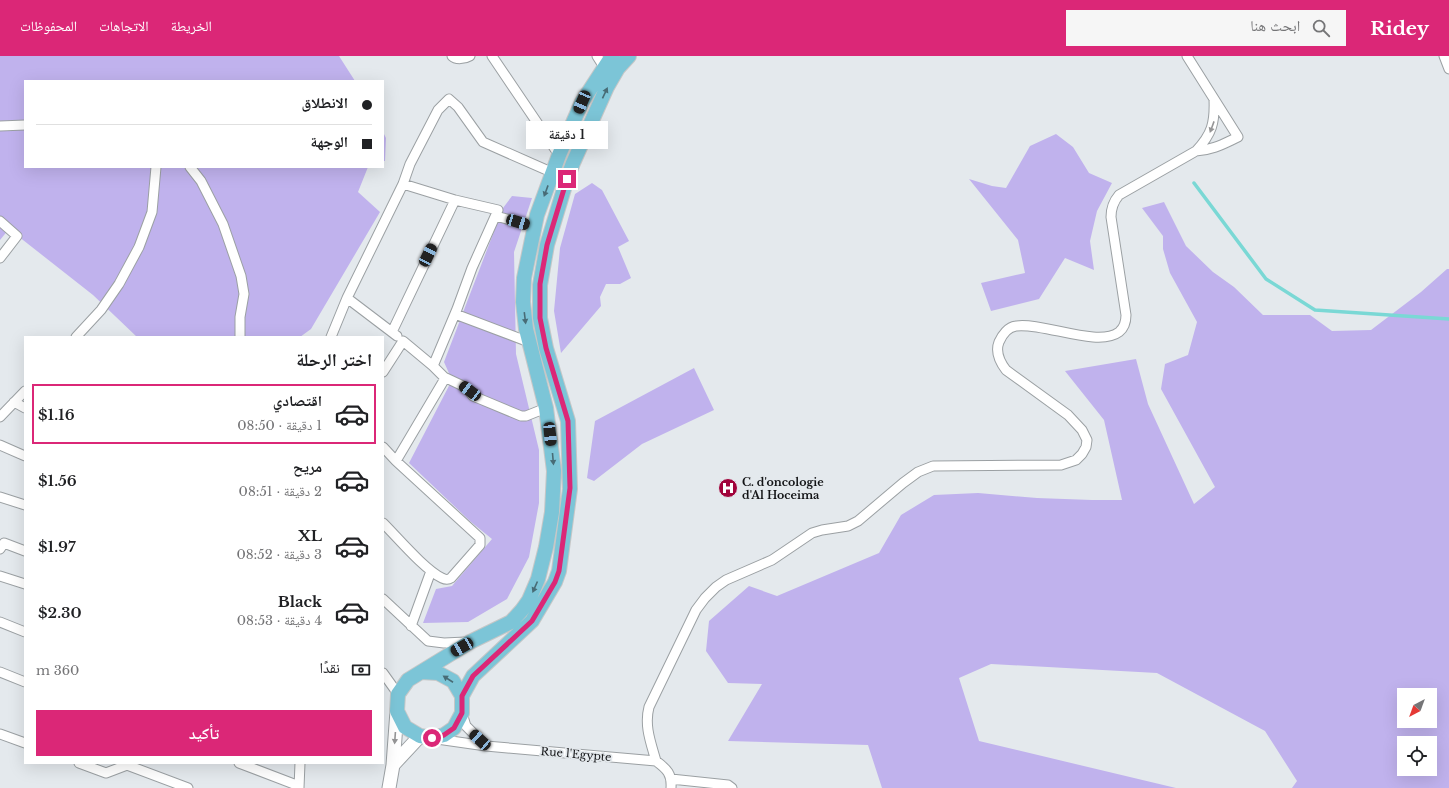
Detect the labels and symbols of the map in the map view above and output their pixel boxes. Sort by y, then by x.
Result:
one-way arrow [602,87,608,98]
car [572,89,592,115]
callout: 1 دقيقة [526,121,608,149]
one-way arrow [1208,122,1214,134]
route end [558,170,576,188]
one-way arrow [543,186,549,198]
car [505,213,531,231]
car [417,242,439,268]
one-way arrow [521,312,528,324]
car [457,379,483,403]
car [543,421,557,447]
one-way arrow [549,453,556,465]
place label: C. d'oncologie d'Al Hoceima [742,475,824,502]
hospital icon: C. d'oncologie d'Al Hoceima [717,477,739,499]
one-way arrow [531,581,537,593]
car [449,636,475,658]
one-way arrow [442,675,454,682]
north arrow [1397,688,1437,728]
car [467,728,493,752]
route start [423,729,441,747]
one-way arrow [392,732,398,745]
street label: Rue l'Egypte [540,744,612,764]

